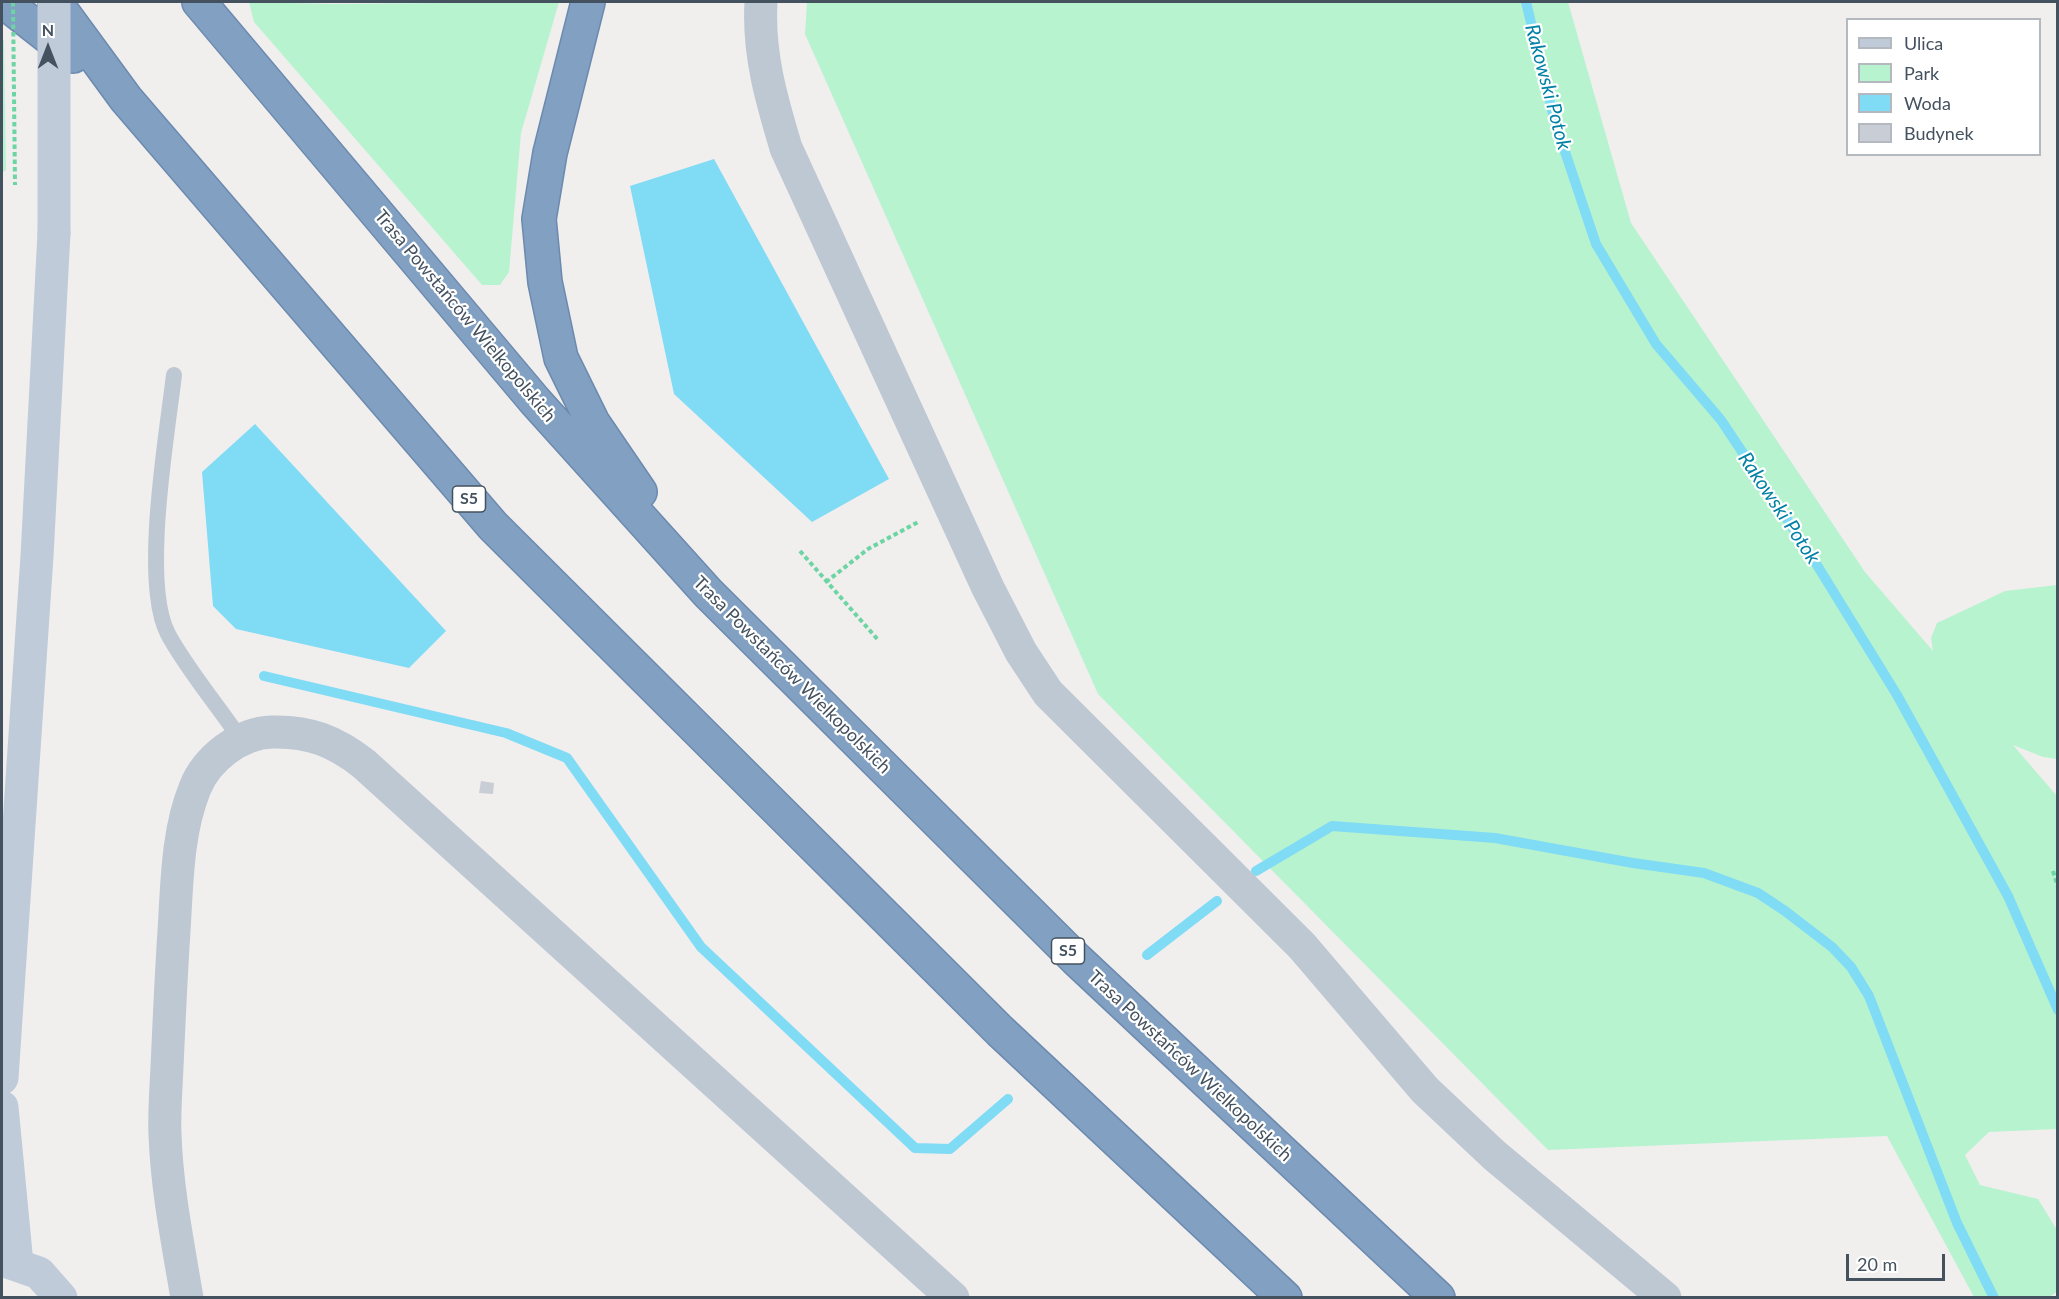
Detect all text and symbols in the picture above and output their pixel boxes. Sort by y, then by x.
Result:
north arrow [18,18,78,78]
legend [1846,18,2041,156]
text: N [42,20,54,39]
water label: Rakowski Potok [1520,21,1576,153]
text: Ulica [1904,32,1943,54]
text: Park [1904,62,1939,84]
text: Woda [1904,92,1951,114]
text: Budynek [1904,122,1974,144]
street label: Trasa Powstańców Wielkopolskich [370,206,560,426]
water label: Rakowski Potok [1733,448,1825,568]
road number: S5 [452,486,486,512]
street label: Trasa Powstańców Wielkopolskich [689,572,895,778]
road number: S5 [1052,938,1084,964]
street label: Trasa Powstańców Wielkopolskich [1084,966,1296,1166]
scale bar [1849,1242,1948,1280]
text: 20 m [1857,1253,1897,1275]

